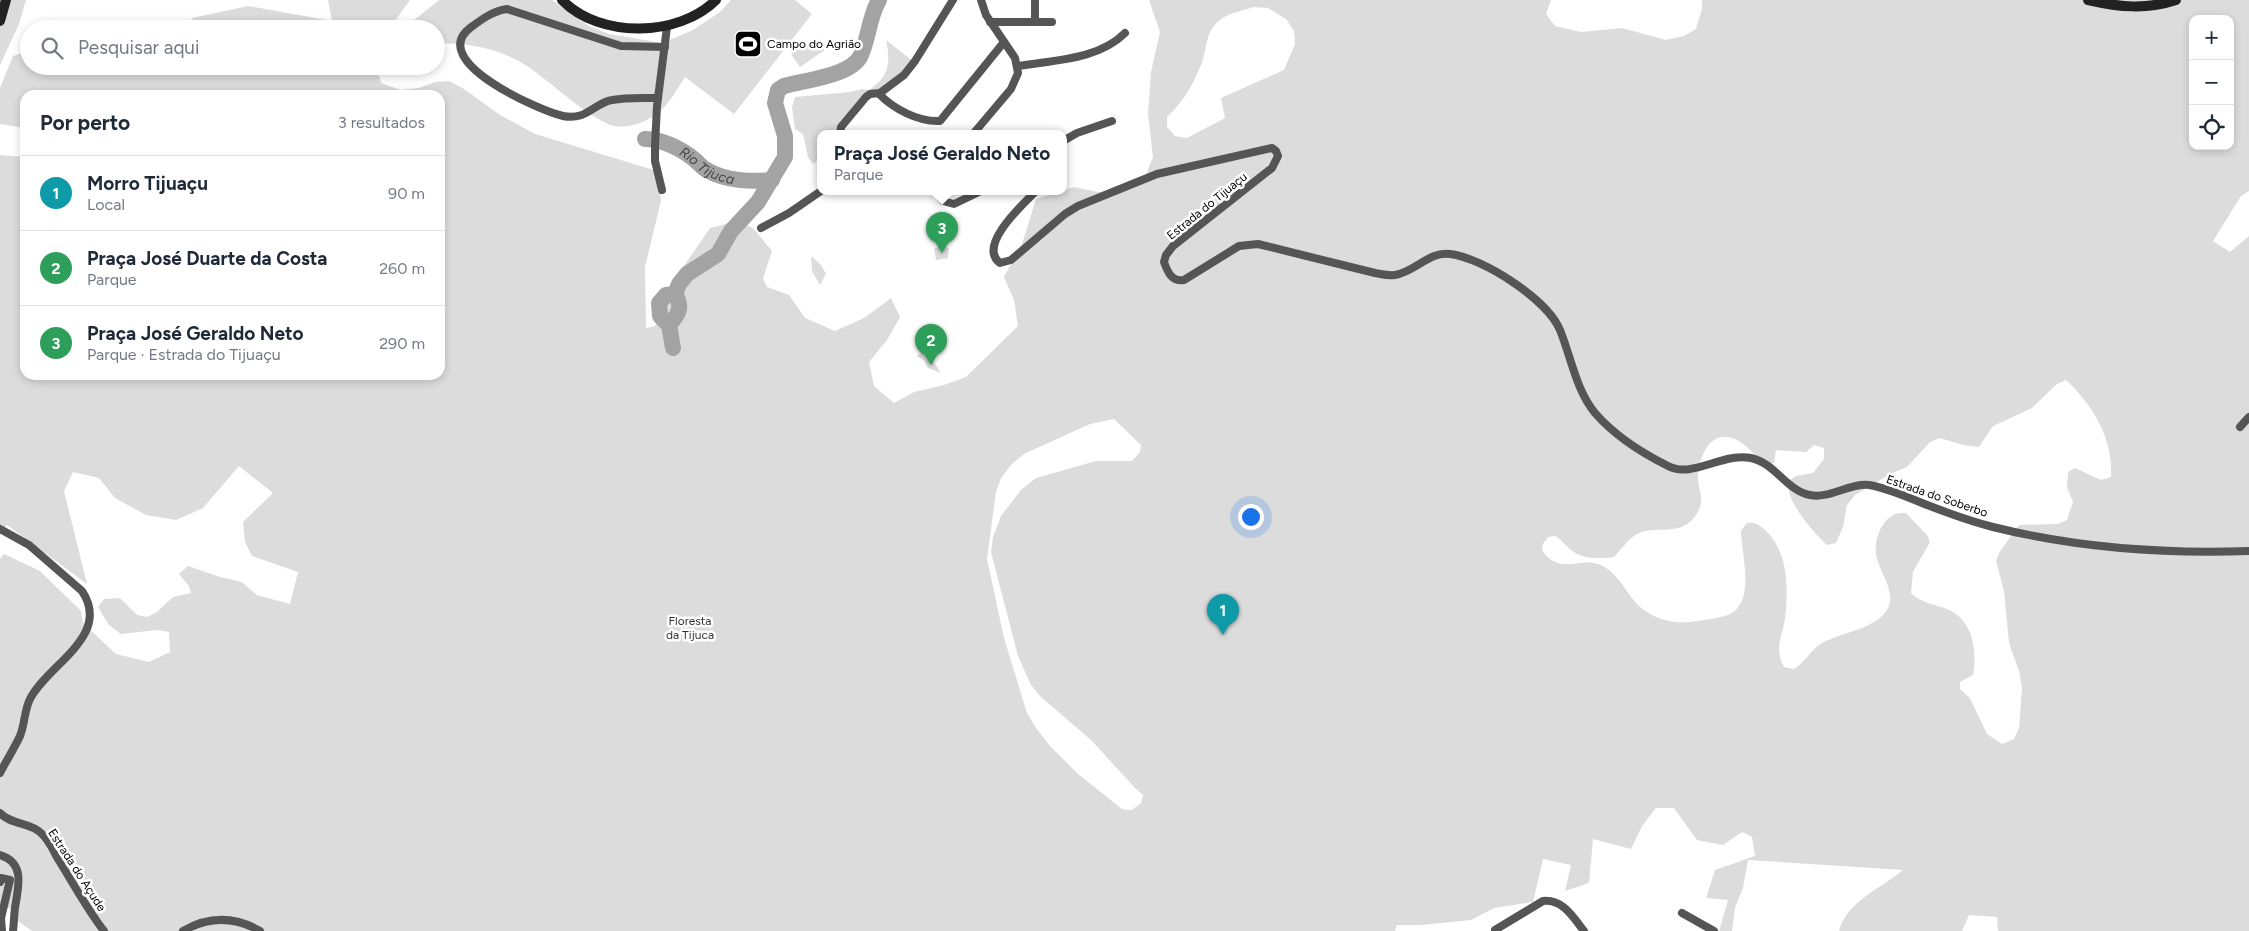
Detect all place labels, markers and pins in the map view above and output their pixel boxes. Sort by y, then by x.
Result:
sports icon: Campo do Agrião [733,29,763,59]
place label: Campo do Agrião [767,37,861,51]
pin: 3 [926,212,958,253]
pin: 2 [915,324,947,365]
pin: 1 [1207,594,1239,635]

